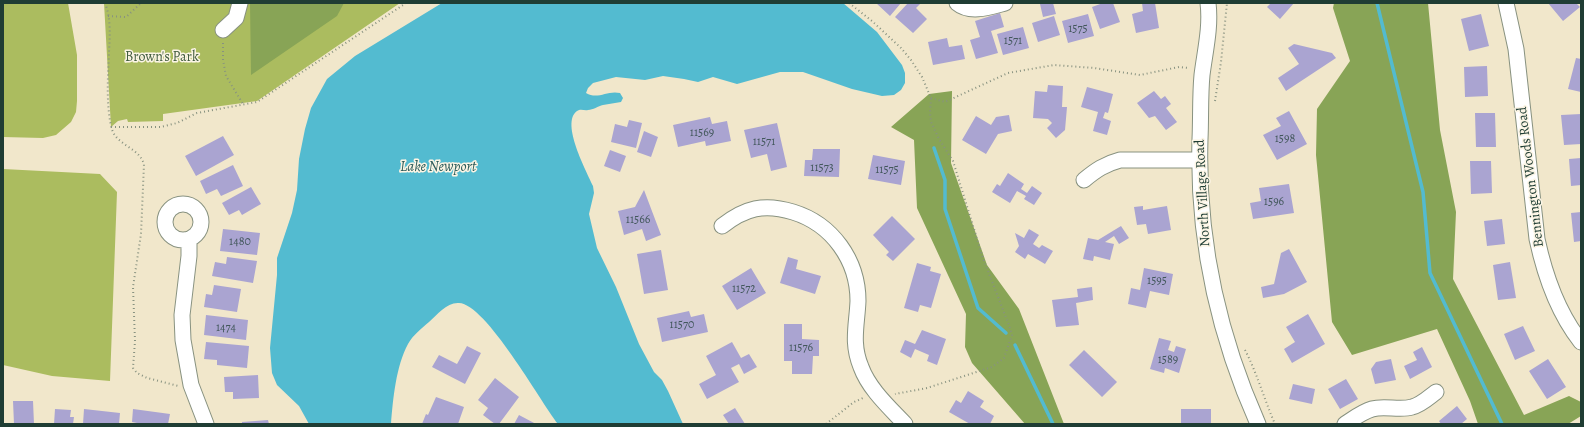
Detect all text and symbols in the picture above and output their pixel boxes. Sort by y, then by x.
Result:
house number: 1575 [1068,22,1088,36]
house number: 1571 [1004,34,1022,48]
park label: Brown's Park [125,50,199,66]
street label: Bennington Woods Road [1514,106,1548,248]
house number: 11569 [690,126,714,140]
house number: 1598 [1275,132,1295,146]
house number: 11571 [753,135,775,149]
street label: North Village Road [1192,139,1214,247]
water label: Lake Newport [400,158,476,176]
house number: 11573 [810,161,834,175]
house number: 11575 [875,163,899,177]
house number: 1596 [1264,195,1284,209]
house number: 11566 [626,213,650,227]
house number: 1480 [229,235,251,249]
house number: 1595 [1147,274,1167,288]
house number: 11572 [732,282,756,296]
house number: 11570 [670,318,694,332]
house number: 1474 [216,321,236,335]
house number: 11576 [789,341,813,355]
house number: 1589 [1158,353,1178,367]

